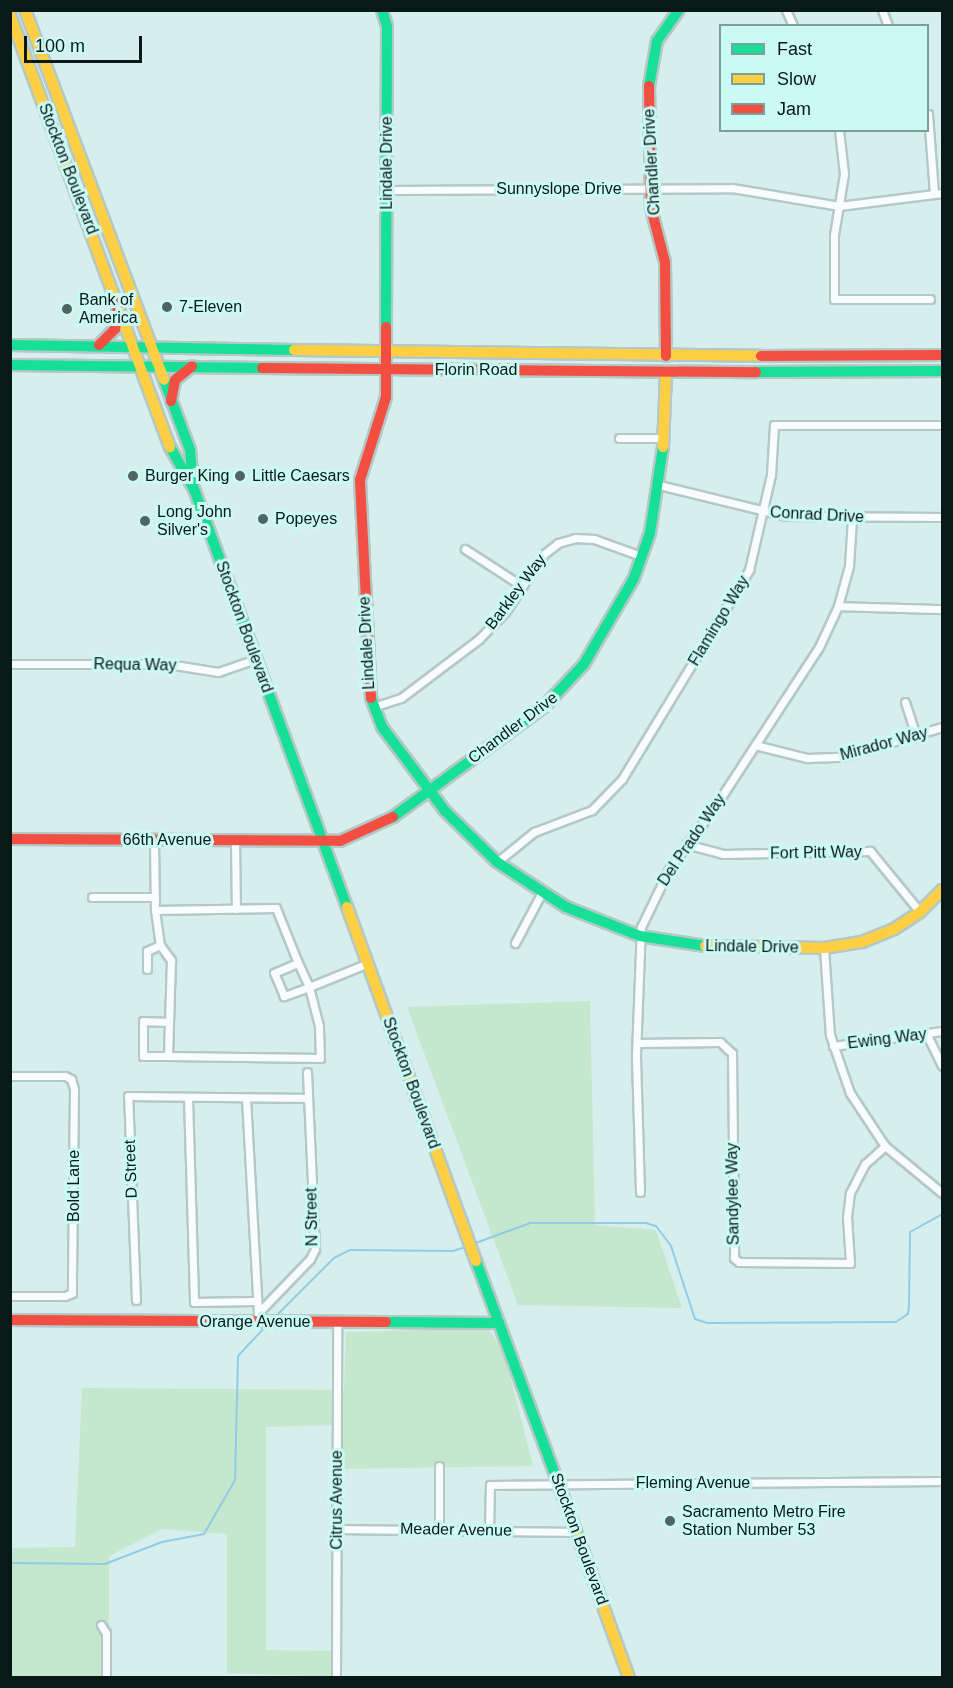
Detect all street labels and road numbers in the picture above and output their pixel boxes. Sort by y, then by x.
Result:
street label: Stockton Boulevard [34,101,102,237]
street label: Chandler Drive [640,108,664,216]
street label: Lindale Drive [377,116,397,210]
street label: Sunnyslope Drive [496,179,622,199]
street label: Florin Road [435,360,517,380]
street label: Conrad Drive [769,503,865,527]
street label: Barkley Way [481,551,551,633]
street label: Stockton Boulevard [211,559,277,695]
street label: Flamingo Way [685,572,753,670]
street label: Lindale Drive [355,596,379,690]
street label: Requa Way [93,655,177,675]
street label: Chandler Drive [465,688,561,768]
street label: Mirador Way [838,723,930,765]
street label: Del Prado Way [654,790,730,890]
street label: 66th Avenue [122,830,212,850]
street label: Fort Pitt Way [770,843,862,863]
street label: Lindale Drive [705,937,799,957]
street label: Stockton Boulevard [378,1015,444,1151]
street label: Ewing Way [846,1025,928,1053]
street label: D Street [120,1139,142,1199]
street label: Sandylee Way [723,1143,743,1245]
street label: Bold Lane [64,1150,84,1222]
street label: N Street [302,1187,322,1247]
street label: Orange Avenue [199,1312,311,1332]
street label: Citrus Avenue [327,1450,347,1550]
street label: Stockton Boulevard [546,1471,612,1607]
street label: Fleming Avenue [635,1473,751,1493]
street label: Meader Avenue [400,1519,512,1541]

